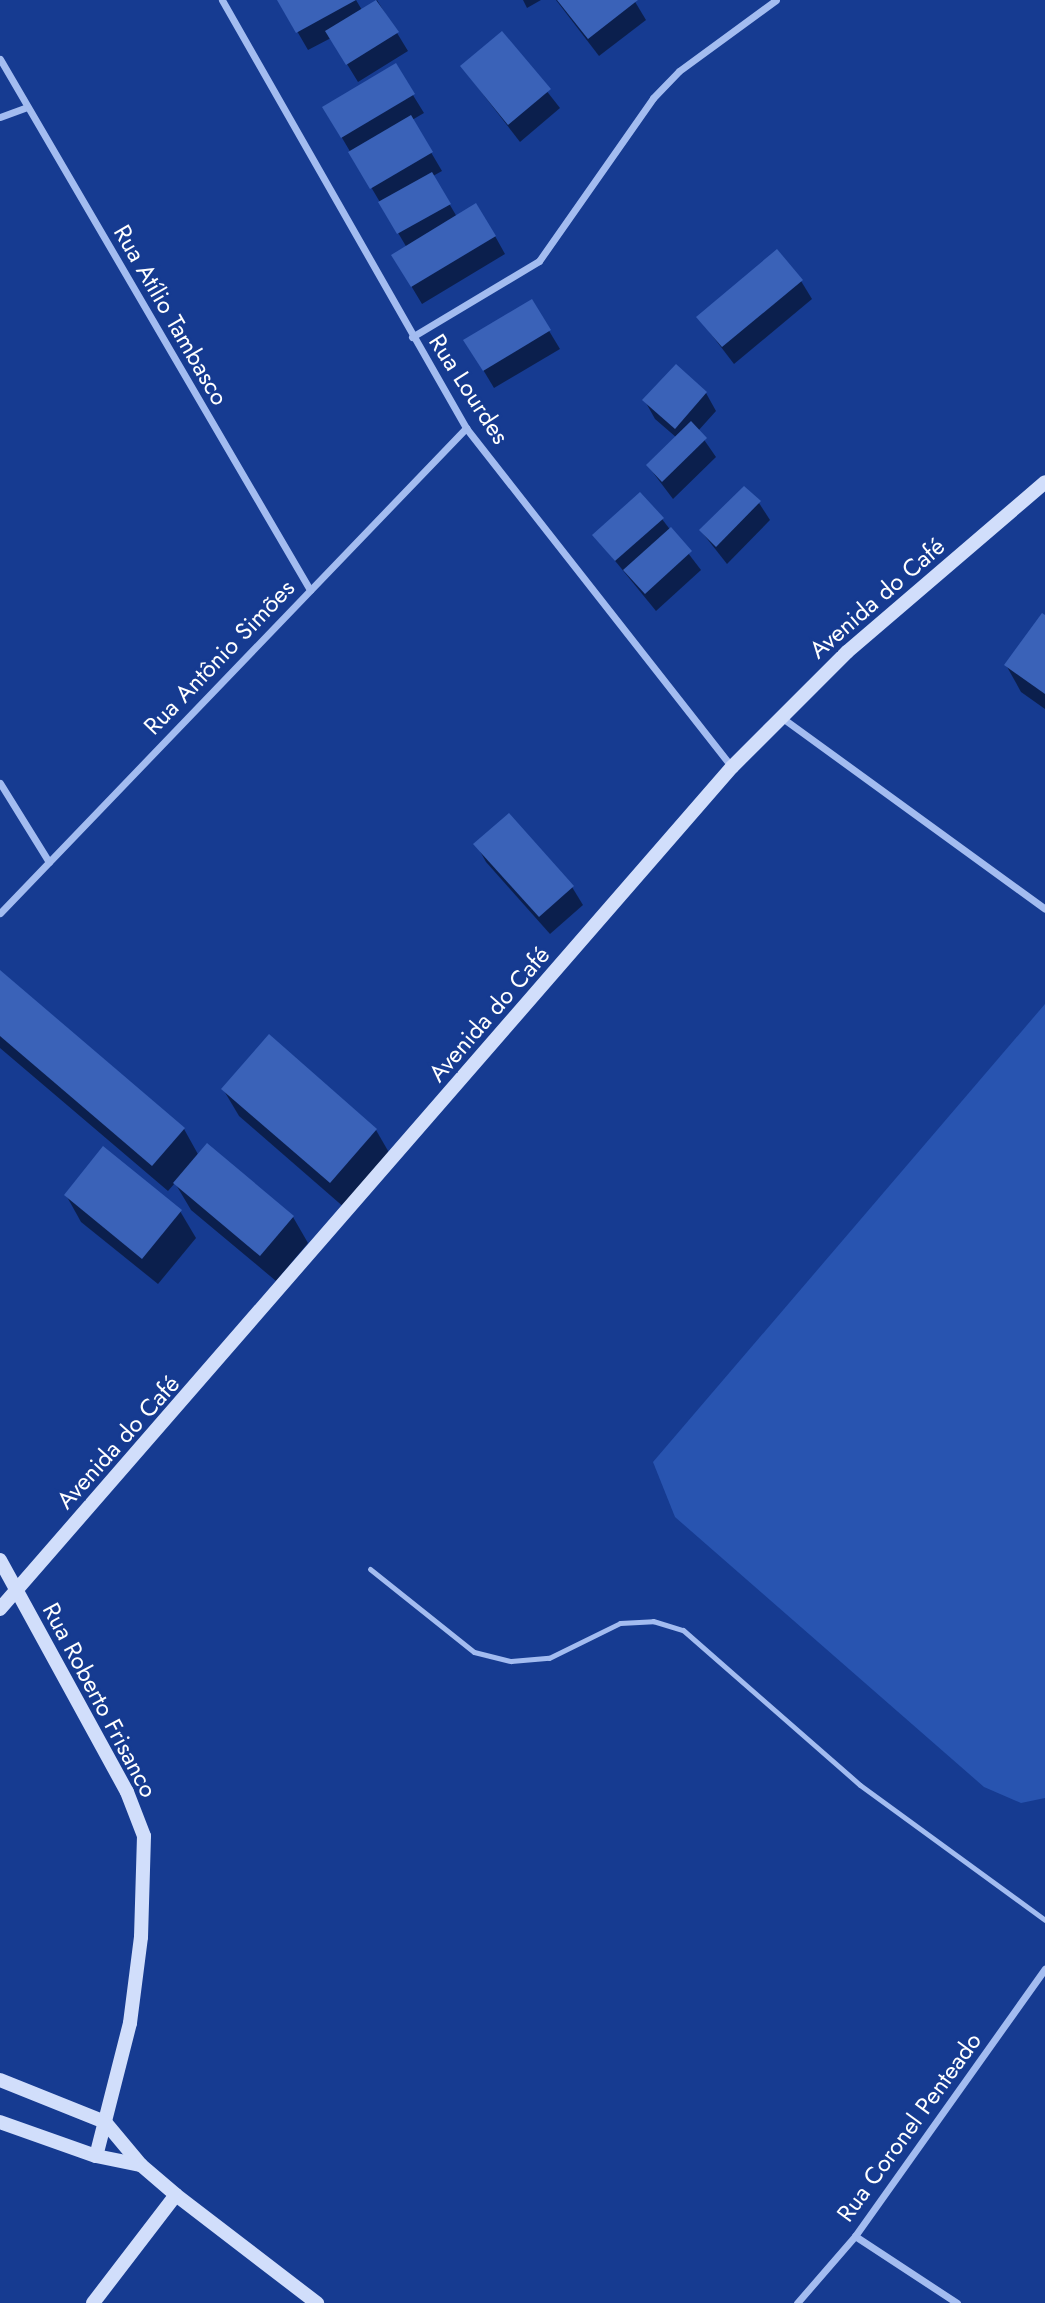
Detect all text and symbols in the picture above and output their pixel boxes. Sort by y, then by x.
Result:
street label: Rua Atílio Tambasco [108,220,234,410]
street label: Rua Lourdes [423,329,515,449]
street label: Avenida do Café [804,531,950,665]
street label: Rua Antônio Simões [138,573,300,741]
street label: Avenida do Café [422,941,556,1087]
street label: Avenida do Café [51,1369,185,1515]
street label: Rua Roberto Frisanco [37,1598,163,1802]
street label: Rua Coronel Penteado [831,2027,987,2227]

